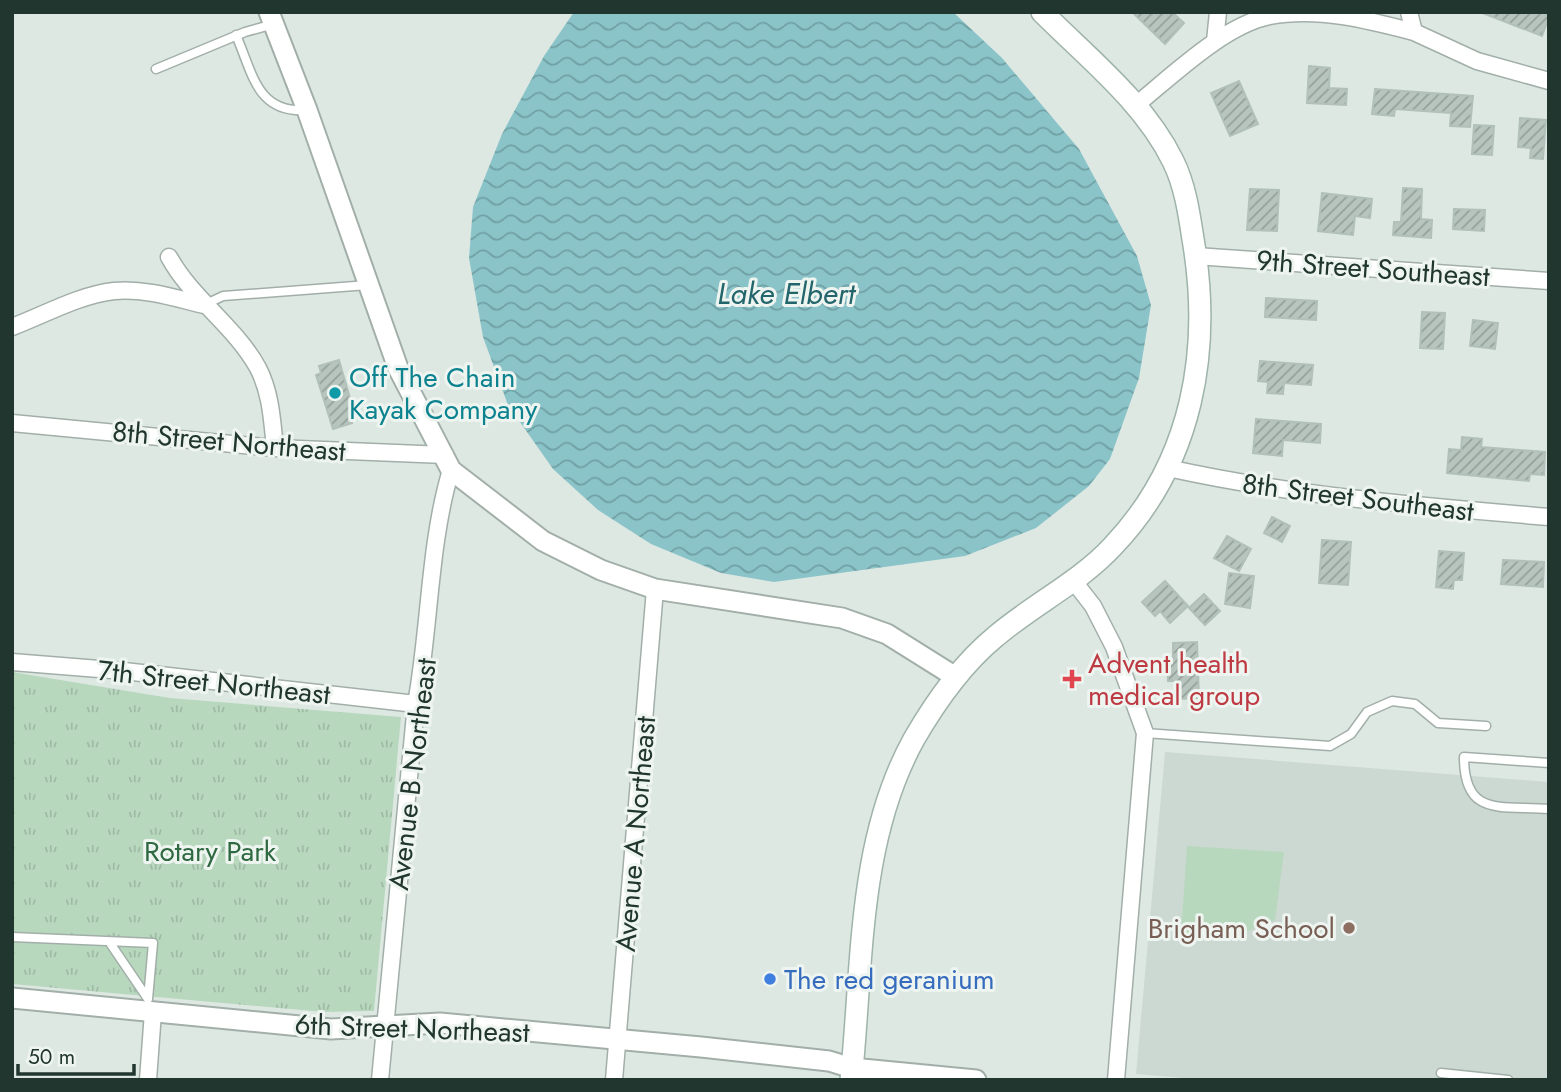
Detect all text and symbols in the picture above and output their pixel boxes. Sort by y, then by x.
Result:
street label: 9th Street Southeast [1255,240,1491,297]
water label: Lake Elbert [717,272,857,315]
place label: Off The Chain Kayak Company [349,357,538,430]
marker: Off The Chain Kayak Company [327,385,343,401]
street label: 8th Street Northeast [110,411,348,472]
street label: 8th Street Southeast [1240,463,1476,532]
place label: Advent health medical group [1088,643,1260,716]
street label: 7th Street Northeast [96,650,333,715]
street label: Avenue B Northeast [378,655,447,892]
marker: Advent health medical group [1062,669,1082,689]
street label: Avenue A Northeast [605,714,666,954]
park label: Rotary Park [144,831,277,872]
place label: Brigham School [1148,908,1335,949]
marker: Brigham School [1341,920,1357,936]
place label: The red geranium [784,959,994,1000]
marker: The red geranium [762,971,778,987]
street label: 6th Street Northeast [294,1004,530,1053]
scale bar [18,1032,133,1076]
text: 50 m [28,1042,75,1072]

